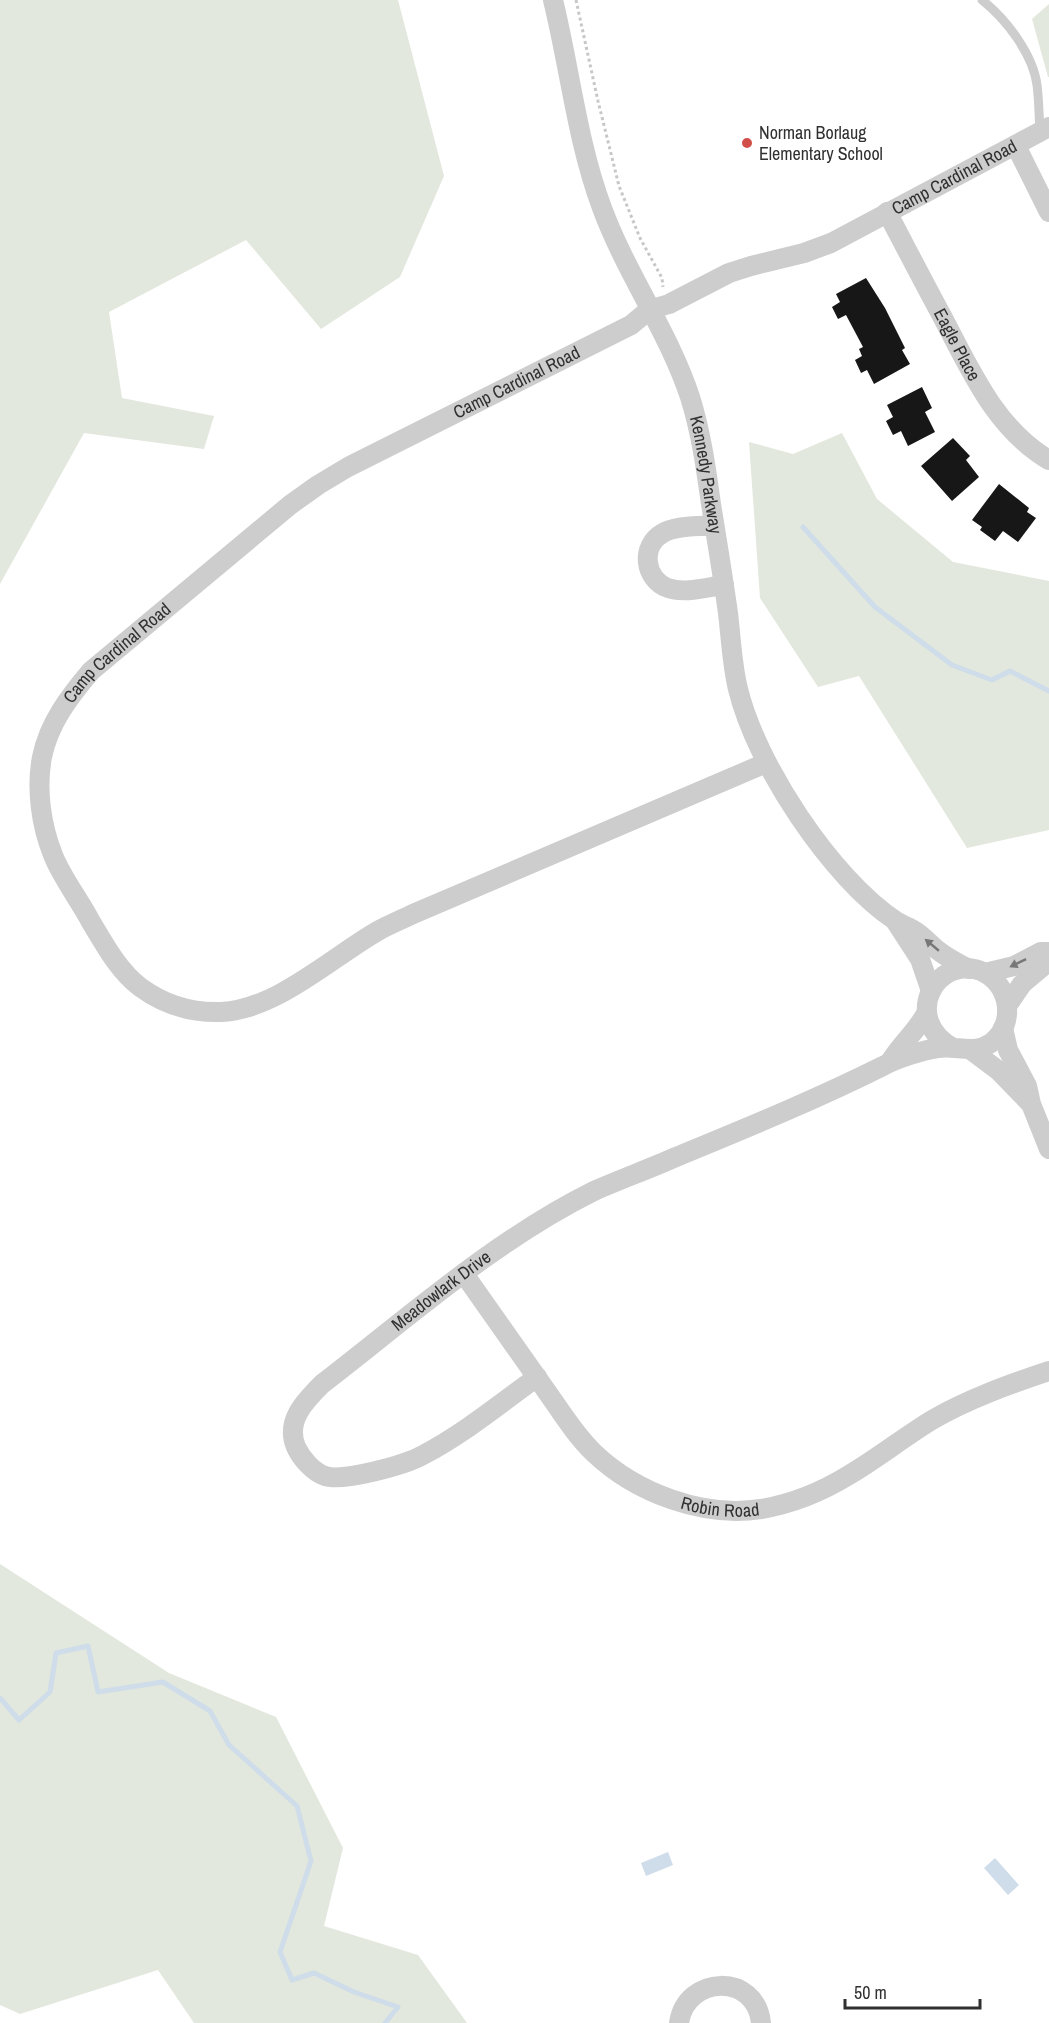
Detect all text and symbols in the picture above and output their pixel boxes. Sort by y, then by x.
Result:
place label: Norman Borlaug Elementary School [759,120,883,166]
street label: Camp Cardinal Road [887,133,1021,221]
marker: Norman Borlaug Elementary School [740,136,754,150]
street label: Eagle Place [928,304,987,385]
street label: Camp Cardinal Road [449,340,584,424]
street label: Kennedy Parkway [684,413,729,536]
street label: Camp Cardinal Road [57,597,176,708]
one-way arrow [924,939,940,952]
one-way arrow [1009,959,1026,968]
street label: Meadowlark Drive [386,1244,496,1336]
street label: Robin Road [678,1490,761,1523]
scale bar [845,1972,980,2010]
text: 50 m [854,1980,887,2005]

